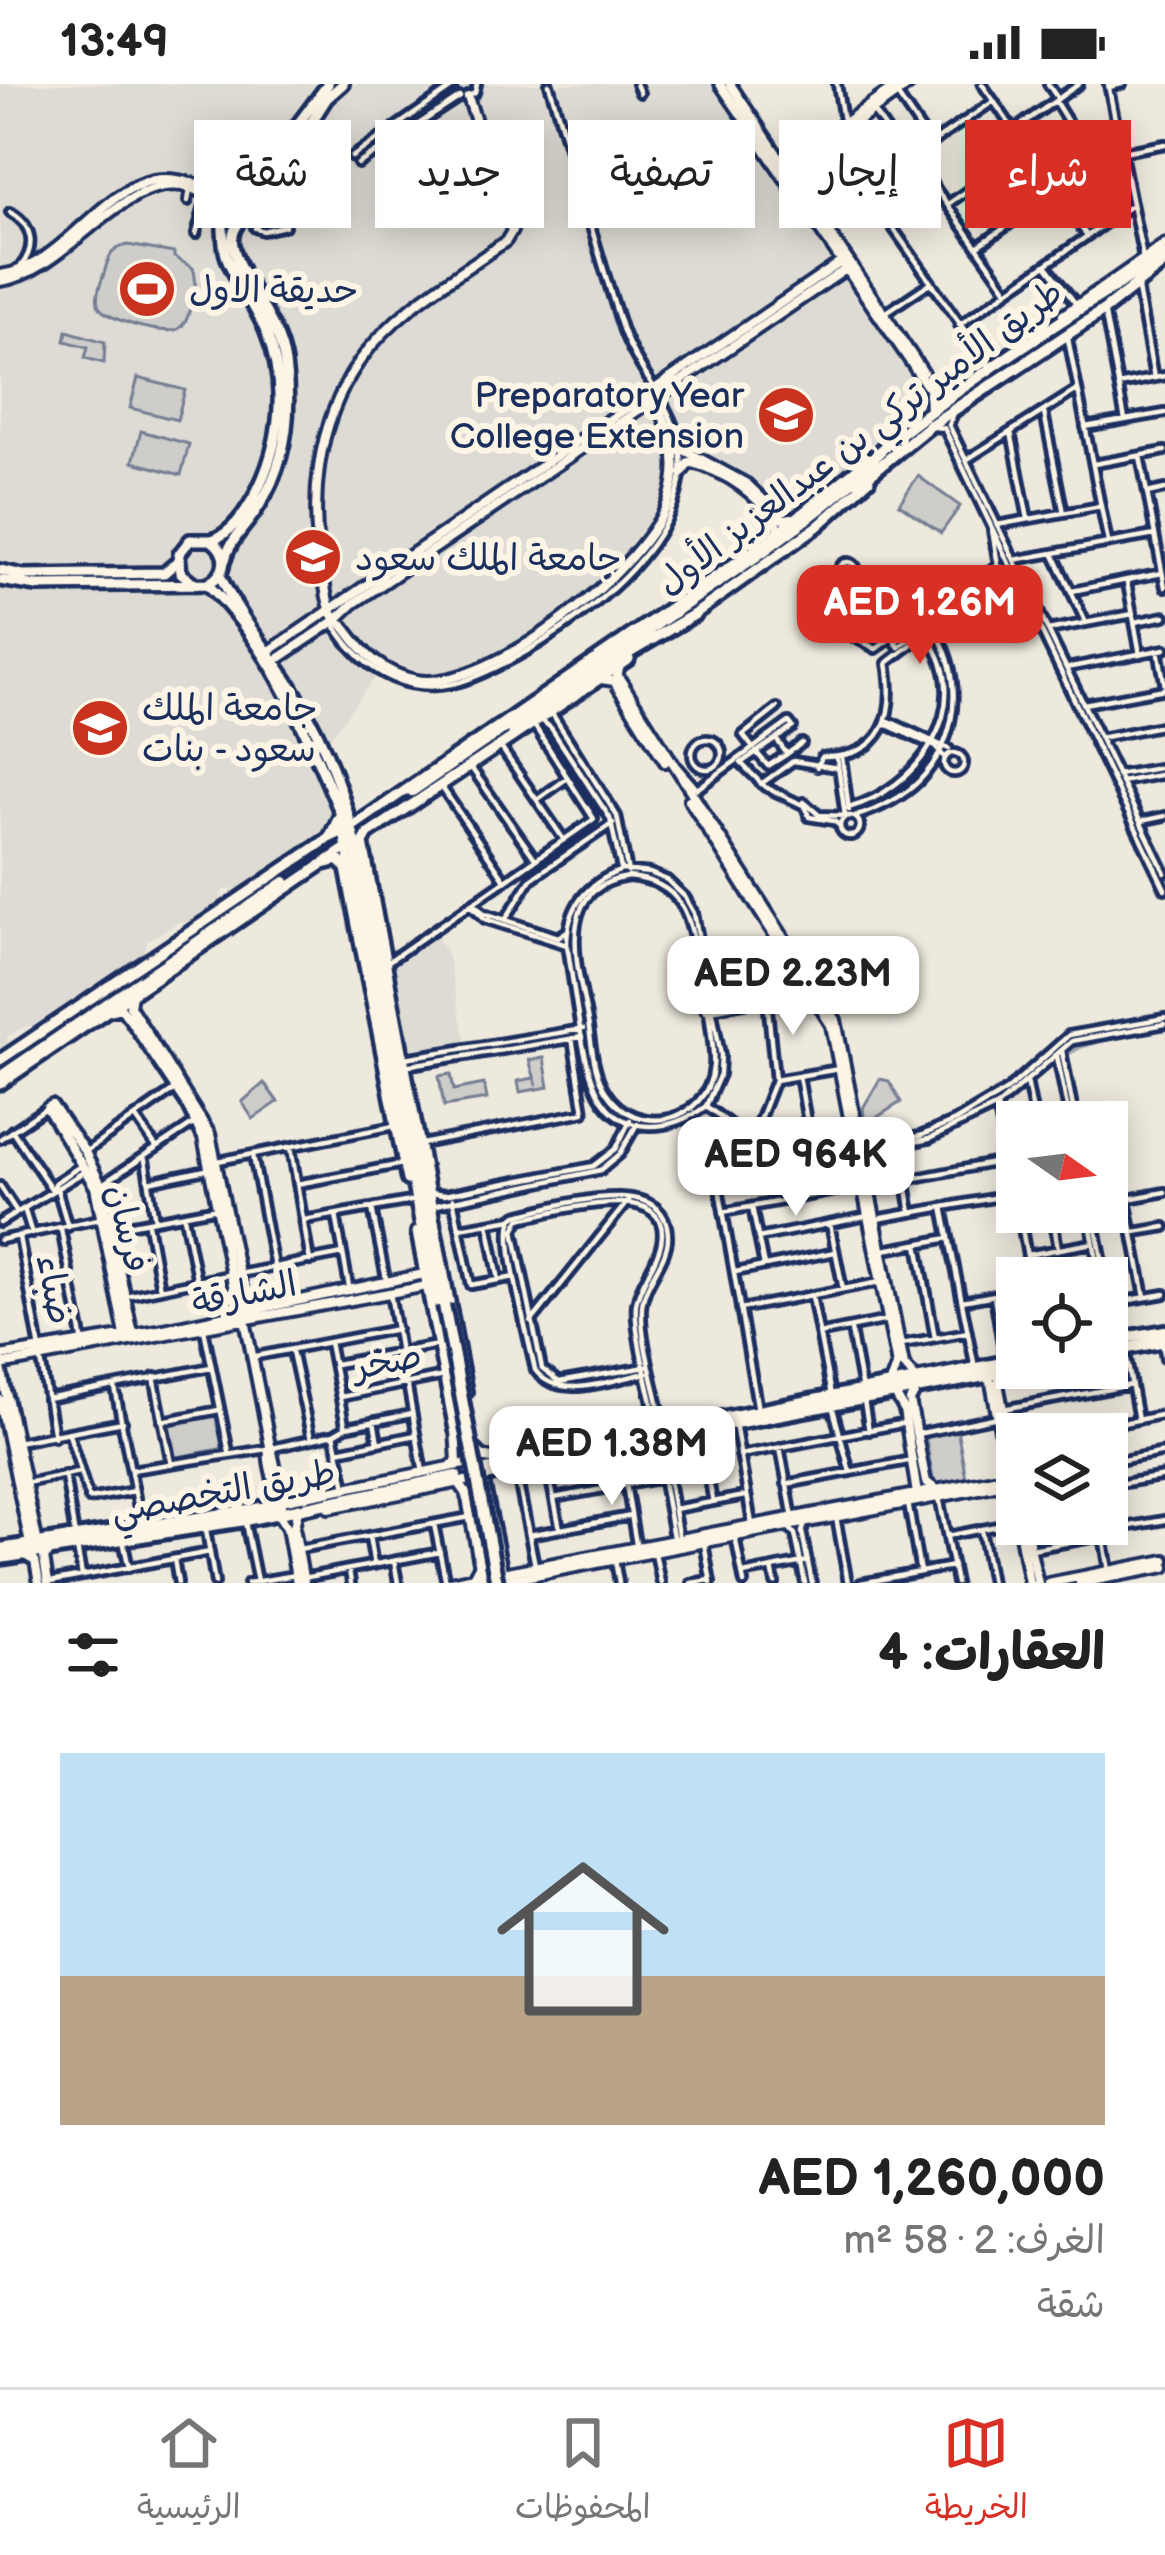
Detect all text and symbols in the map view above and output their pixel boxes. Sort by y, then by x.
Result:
text: 13:49 [60,15,169,70]
chip: شقة [194,120,351,228]
chip: جديد [375,120,544,228]
chip: تصفية [568,120,755,228]
chip: إيجار [779,120,941,228]
chip: شراء [965,120,1131,228]
sports icon: حديقة الاول [116,258,178,320]
street label: طريق الأمير تركي بن عبدالعزيز الأول [646,268,1077,611]
place label: حديقة الاول [189,270,358,313]
place label: Preparatory Year College Extension [450,375,745,459]
school or university icon: Preparatory Year College Extension [755,384,817,446]
school or university icon: جامعة الملك سعود [282,526,344,588]
place label: جامعة الملك سعود [355,538,622,581]
pin: AED 1.26M [783,565,1057,667]
text: AED 1.26M [824,580,1016,627]
place label: جامعة الملك سعود - بنات [142,688,318,772]
school or university icon: جامعة الملك سعود - بنات [69,697,131,759]
pin: AED 2.23M [656,936,930,1038]
text: AED 2.23M [694,951,892,998]
north arrow [996,1101,1128,1233]
map controls [996,1101,1128,1545]
pin: AED 964K [672,1117,920,1219]
text: AED 964K [705,1132,887,1179]
street label: فرسان [96,1180,158,1277]
street label: ضباء [26,1251,81,1328]
button: locate [996,1257,1128,1389]
street label: الشارقة [188,1263,301,1326]
street label: صخر [346,1335,426,1391]
pin: AED 1.38M [475,1406,749,1508]
button: layers [996,1413,1128,1545]
text: AED 1.38M [516,1421,708,1468]
street label: طريق التخصصي [108,1452,340,1541]
icon: filters [60,1622,126,1688]
text: العقارات: 4 [878,1623,1105,1684]
icon: home [475,1831,691,2047]
text: AED 1,260,000 [759,2149,1105,2210]
text: الغرف: 2 · 58 m² [843,2218,1105,2265]
text: شقة [1037,2282,1105,2329]
tab: الرئيسية [137,2410,241,2536]
tab: المحفوظات [515,2410,651,2536]
tab: الخريطة [925,2410,1028,2536]

